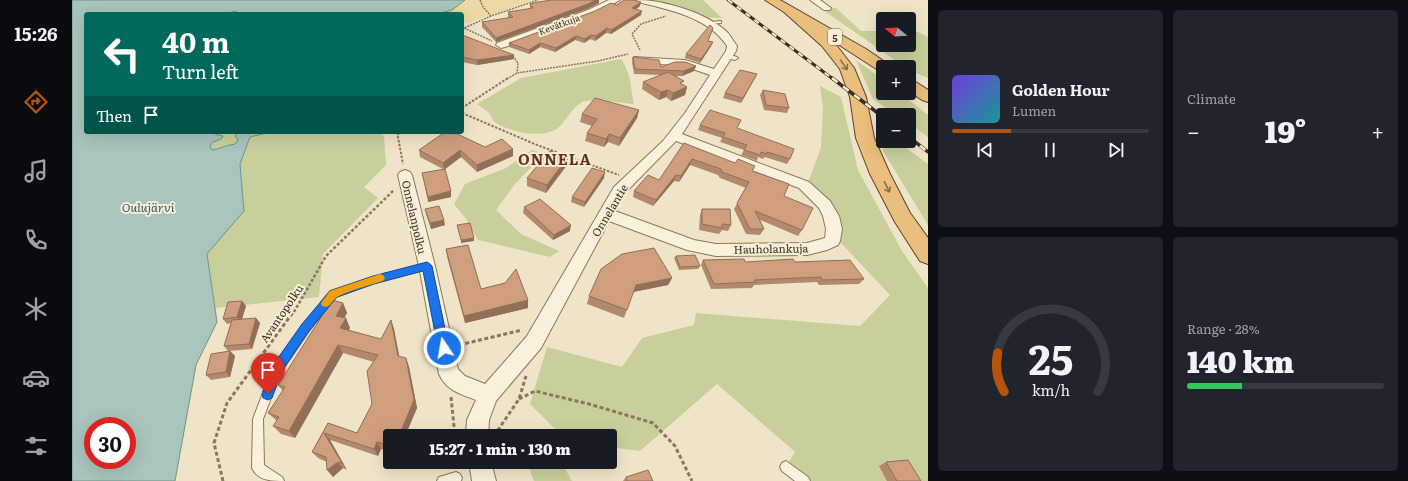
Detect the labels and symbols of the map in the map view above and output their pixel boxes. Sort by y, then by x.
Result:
street label: Kevätkuja [536,10,582,38]
north arrow [876,12,916,52]
road number: 5 [828,29,842,45]
one-way arrow [840,60,848,71]
district label: ONNELA [518,147,592,170]
street label: Onnelanpolku [399,179,431,255]
street label: Onnelantie [587,181,631,239]
one-way arrow [884,181,891,193]
water label: Oulujärvi [122,198,175,216]
street label: Hauholankuja [733,239,809,257]
street label: Avantopolku [256,281,306,345]
position arrow [423,327,465,369]
pin [251,353,285,394]
speed limit sign: 30 [84,417,136,469]

